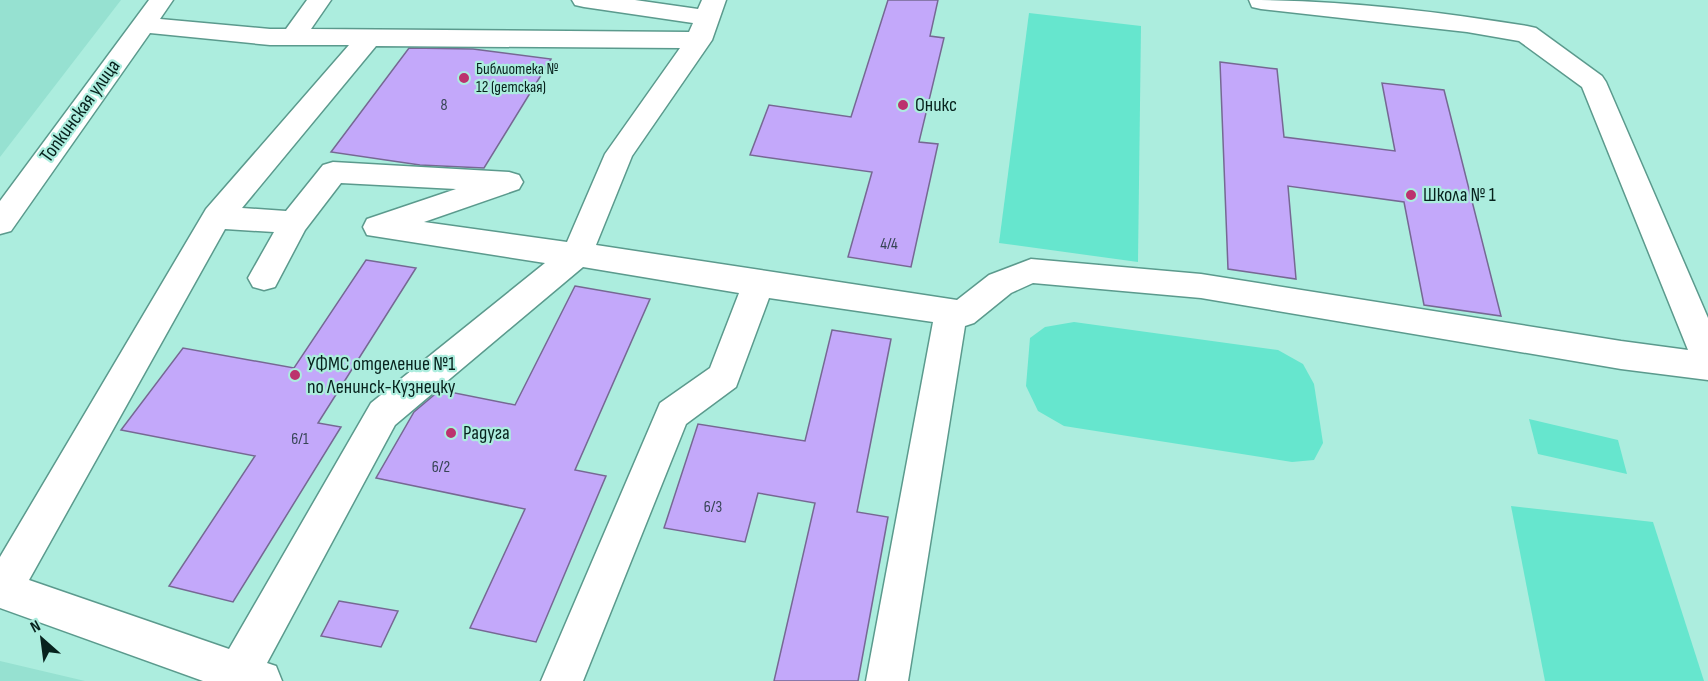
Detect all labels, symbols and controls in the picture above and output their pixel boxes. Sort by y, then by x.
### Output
street label: Топкинская улица [35,55,125,167]
place label: Библиотека № 12 (детская) [476,60,559,97]
marker: Библиотека № 12 (детская) [457,71,471,85]
place label: Оникс [915,93,957,117]
house number: 8 [440,96,448,115]
marker: Оникс [896,98,910,112]
place label: Школа № 1 [1423,183,1496,207]
marker: Школа № 1 [1404,188,1418,202]
house number: 4/4 [880,235,898,254]
place label: УФМС отделение №1 по Ленинск-Кузнецку [307,352,456,399]
marker: УФМС отделение №1 по Ленинск-Кузнецку [288,368,302,382]
place label: Радуга [463,421,510,445]
marker: Радуга [444,426,458,440]
house number: 6/1 [291,430,309,449]
house number: 6/2 [432,458,450,477]
house number: 6/3 [704,498,722,517]
north arrow [12,609,72,669]
text: N [27,617,44,637]

